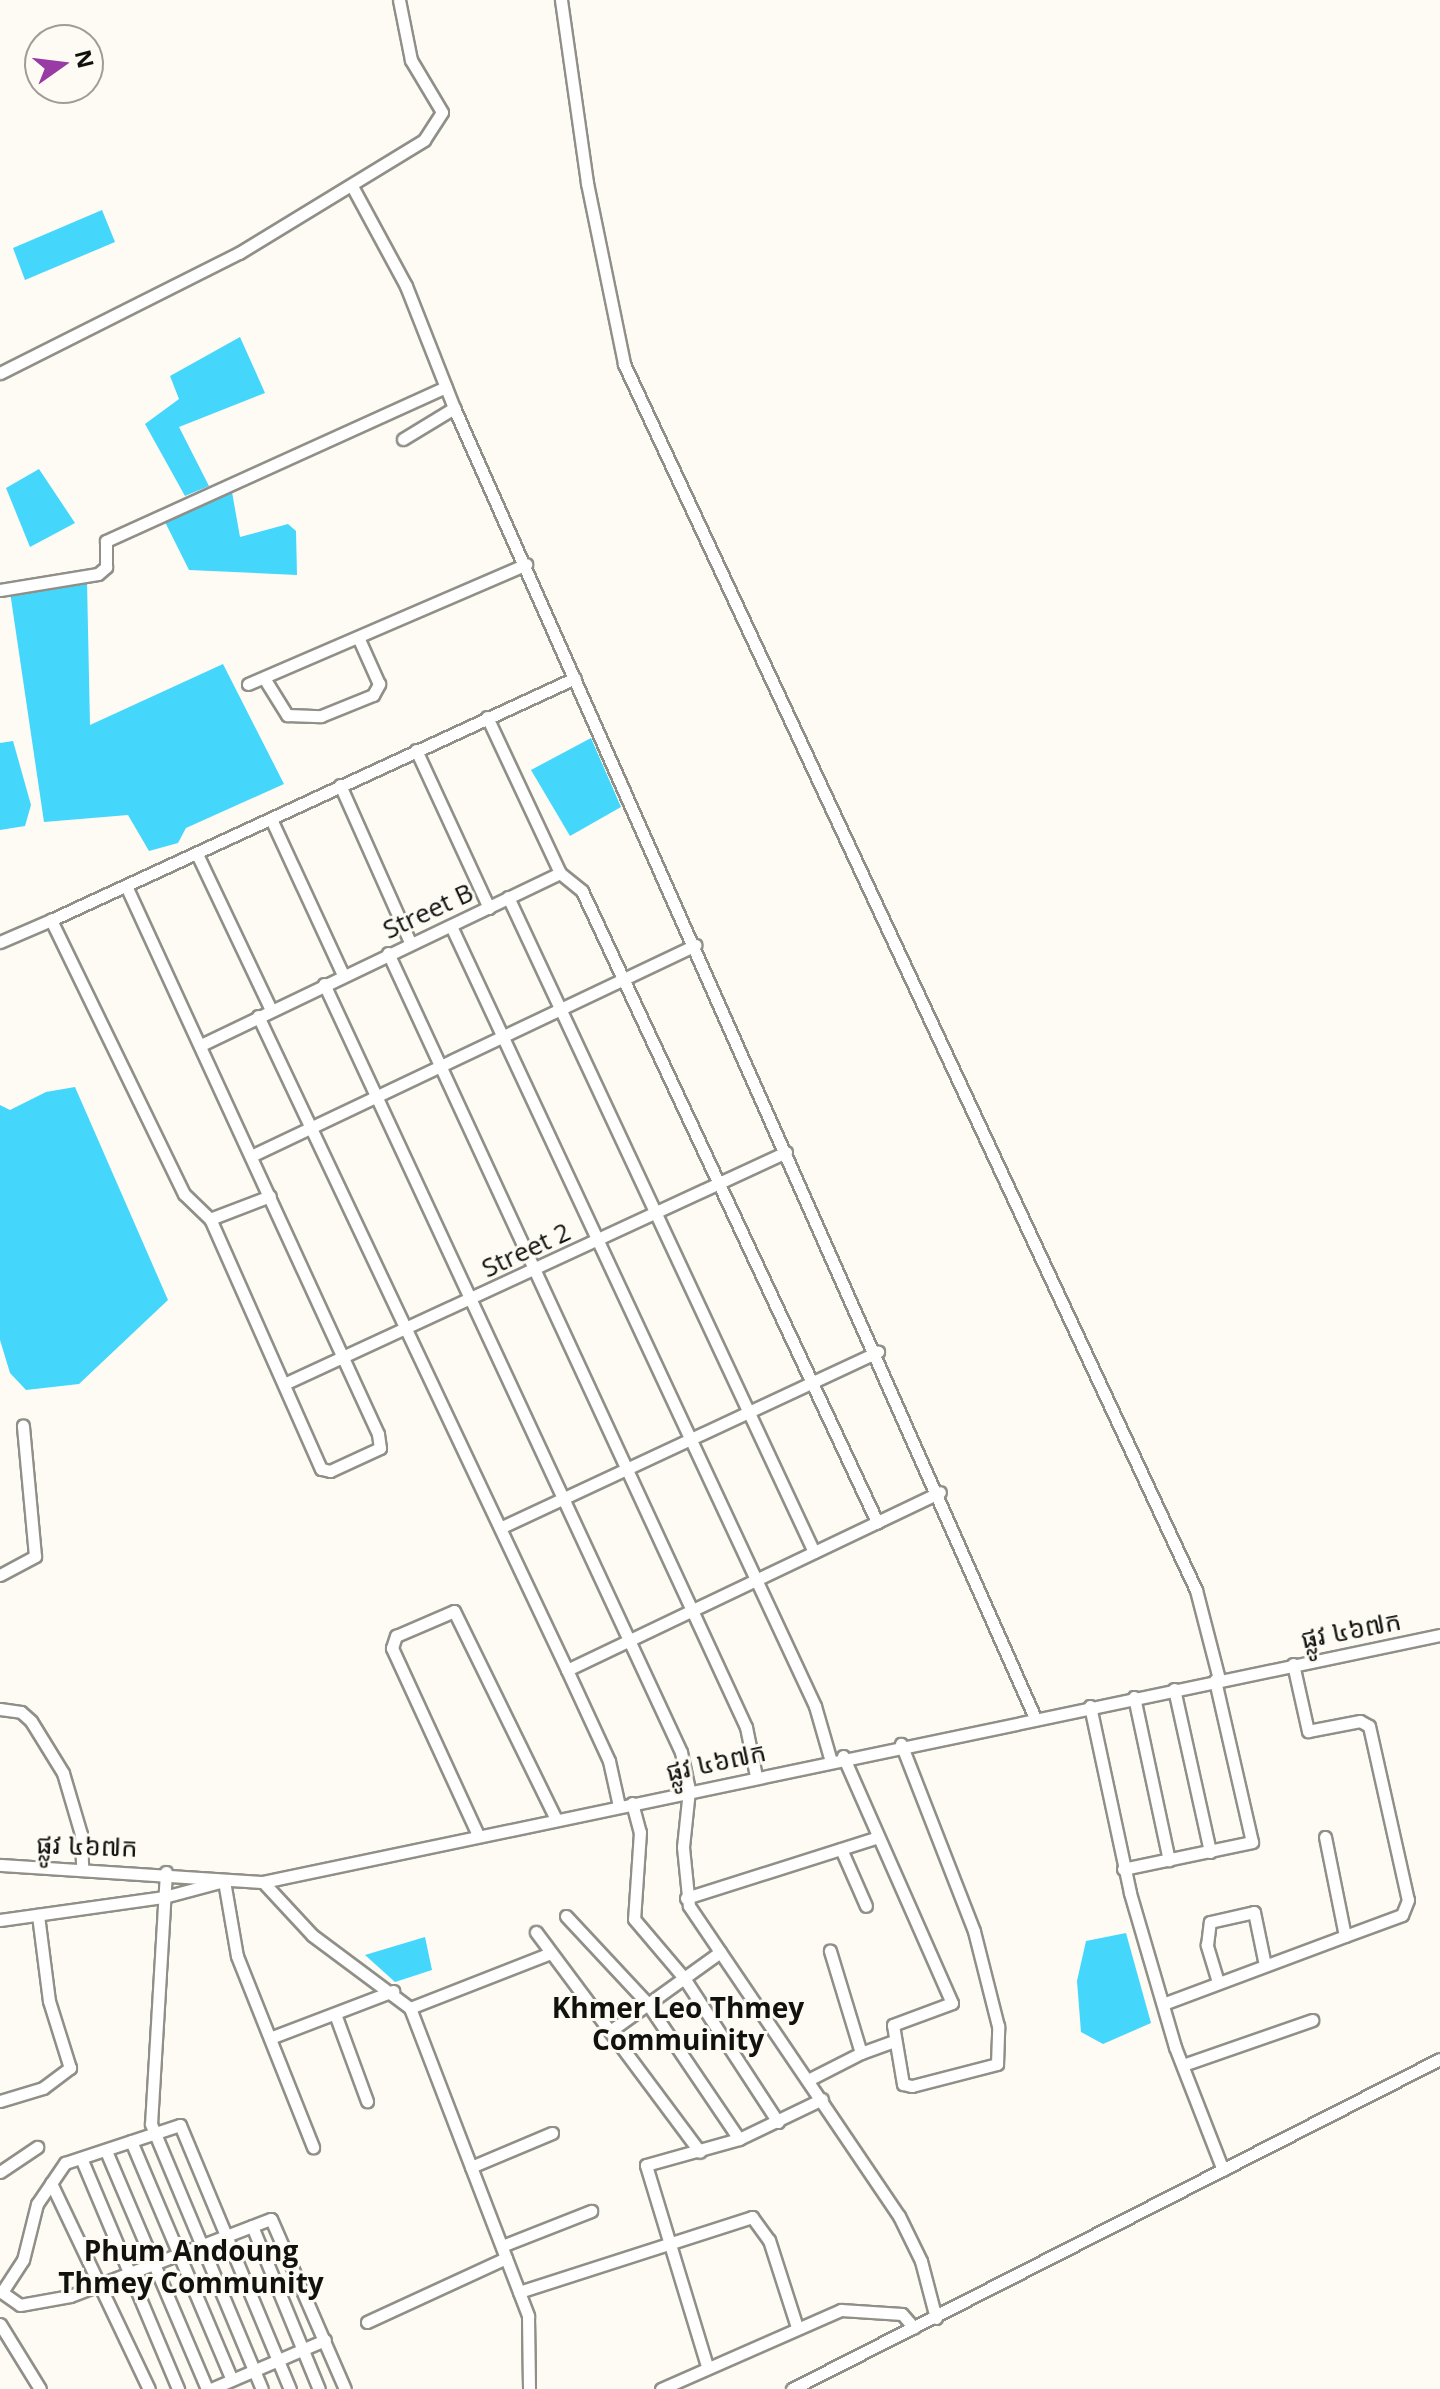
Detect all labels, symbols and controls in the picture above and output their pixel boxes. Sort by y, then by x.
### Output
north arrow [24,24,104,104]
text: N [69,46,102,71]
street label: Street B [378,877,478,945]
street label: Street 2 [477,1216,575,1284]
street label: ផ្លូវ ៤៦៧ក [1298,1605,1404,1655]
street label: ផ្លូវ ៤៦៧ក [663,1736,769,1788]
street label: ផ្លូវ ៤៦៧ក [36,1829,138,1863]
district label: Khmer Leo Thmey Commuinity [552,1990,804,2056]
district label: Phum Andoung Thmey Community [58,2233,324,2299]

